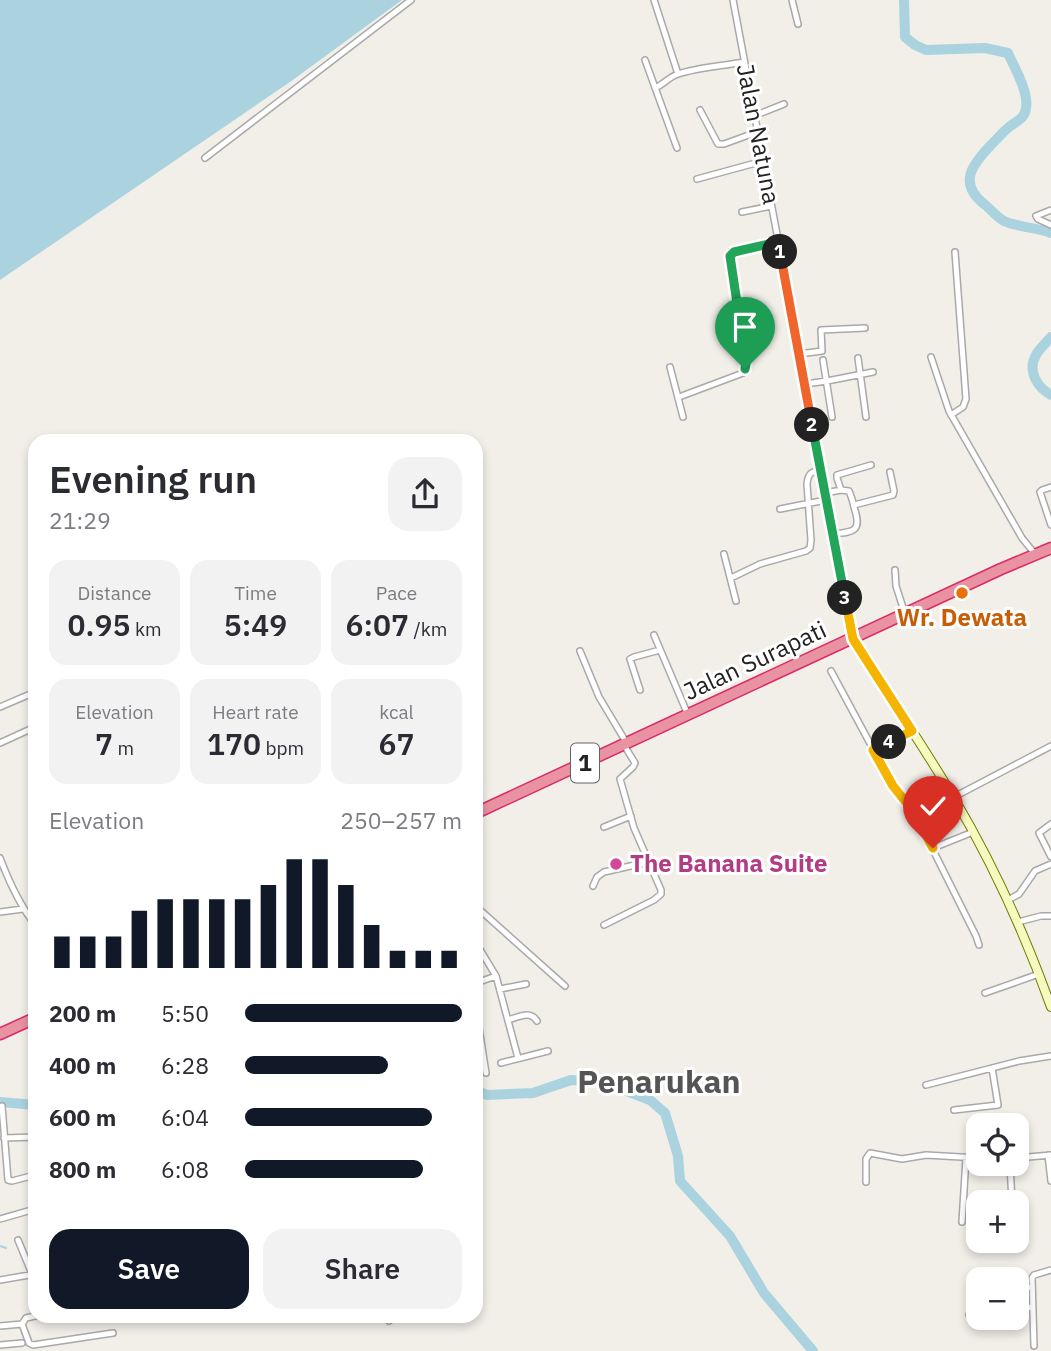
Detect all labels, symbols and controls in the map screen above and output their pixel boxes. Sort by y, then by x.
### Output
street label: Jalan Natuna [730,61,788,207]
pin: 1 [762,234,798,270]
text: 1 [774,239,785,263]
pin [715,297,775,369]
icon: arrive [726,308,764,346]
pin: 2 [794,408,830,442]
text: 2 [806,412,817,436]
text: Evening run [49,454,257,503]
button: share [388,457,462,531]
text: 21:29 [49,505,111,535]
pin: 3 [828,580,862,616]
text: Distance [77,581,152,605]
text: Time [234,581,277,605]
text: Pace [376,581,417,605]
text: 3 [839,585,850,609]
marker: Wr. Dewata [954,585,970,601]
place label: Wr. Dewata [897,601,1027,633]
text: 0.95 [67,605,130,644]
text: 5:49 [224,605,287,644]
text: 6:07 [346,605,409,644]
street label: Jalan Surapati [678,613,831,707]
text: km [130,617,162,641]
text: /km [409,617,447,641]
text: Elevation [75,700,154,724]
text: Heart rate [212,700,299,724]
text: kcal [379,700,414,724]
text: 7 [95,724,113,763]
text: 170 [207,724,261,763]
text: 67 [379,724,415,763]
pin: 4 [872,724,906,760]
text: 4 [883,729,894,753]
text: m [113,736,134,760]
text: bpm [261,736,304,760]
road number: 1 [571,744,599,782]
pin [903,776,963,848]
icon: check [914,787,952,825]
text: Elevation [49,805,144,835]
text: 250–257 m [340,805,462,835]
place label: The Banana Suite [630,847,827,879]
marker: The Banana Suite [608,856,624,872]
text: 200 m [49,998,116,1028]
text: 5:50 [161,998,209,1028]
text: 400 m [49,1050,116,1080]
text: 6:28 [161,1050,209,1080]
district label: Penarukan [577,1060,741,1102]
text: 600 m [49,1102,116,1132]
text: 6:04 [161,1102,209,1132]
map controls [966,1113,1029,1330]
button: locate [966,1113,1029,1176]
text: 800 m [49,1154,116,1184]
text: 6:08 [161,1154,209,1184]
button: + [966,1190,1029,1253]
button: Save [49,1229,249,1309]
button: Share [263,1229,462,1309]
button: − [966,1267,1029,1330]

